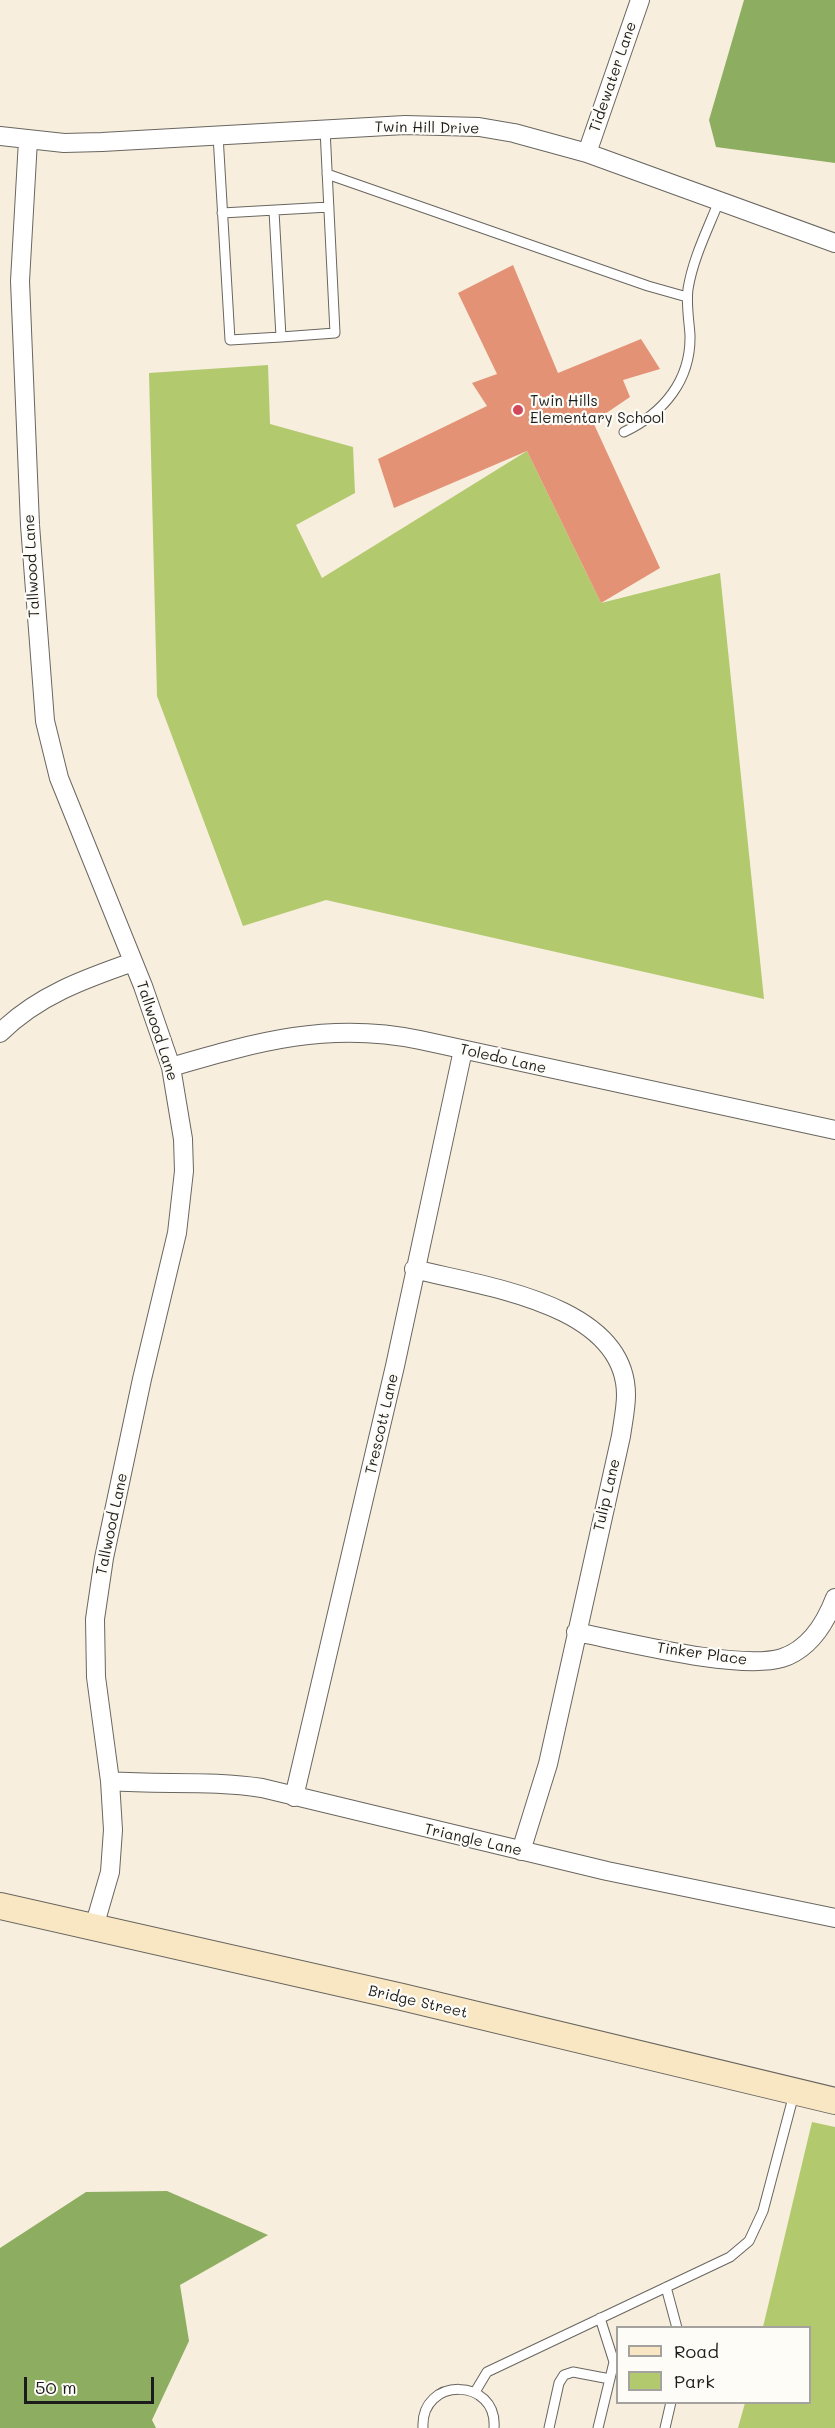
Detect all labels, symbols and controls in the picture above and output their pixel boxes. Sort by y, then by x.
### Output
street label: Tidewater Lane [586,19,640,135]
street label: Twin Hill Drive [374,118,480,138]
place label: Twin Hills Elementary School [530,392,665,427]
marker: Twin Hills Elementary School [511,403,525,417]
street label: Tallwood Lane [20,514,44,618]
street label: Tallwood Lane [132,979,182,1083]
street label: Toledo Lane [458,1040,548,1078]
street label: Trescott Lane [362,1372,402,1476]
street label: Tulip Lane [590,1457,624,1533]
street label: Tallwood Lane [92,1471,132,1577]
street label: Tinker Place [656,1639,748,1669]
street label: Triangle Lane [422,1820,524,1860]
street label: Bridge Street [367,1982,469,2022]
legend [616,2326,811,2404]
text: Road [674,2339,719,2363]
scale bar [27,2365,158,2403]
text: Park [674,2369,715,2393]
text: 50 m [35,2375,77,2399]

